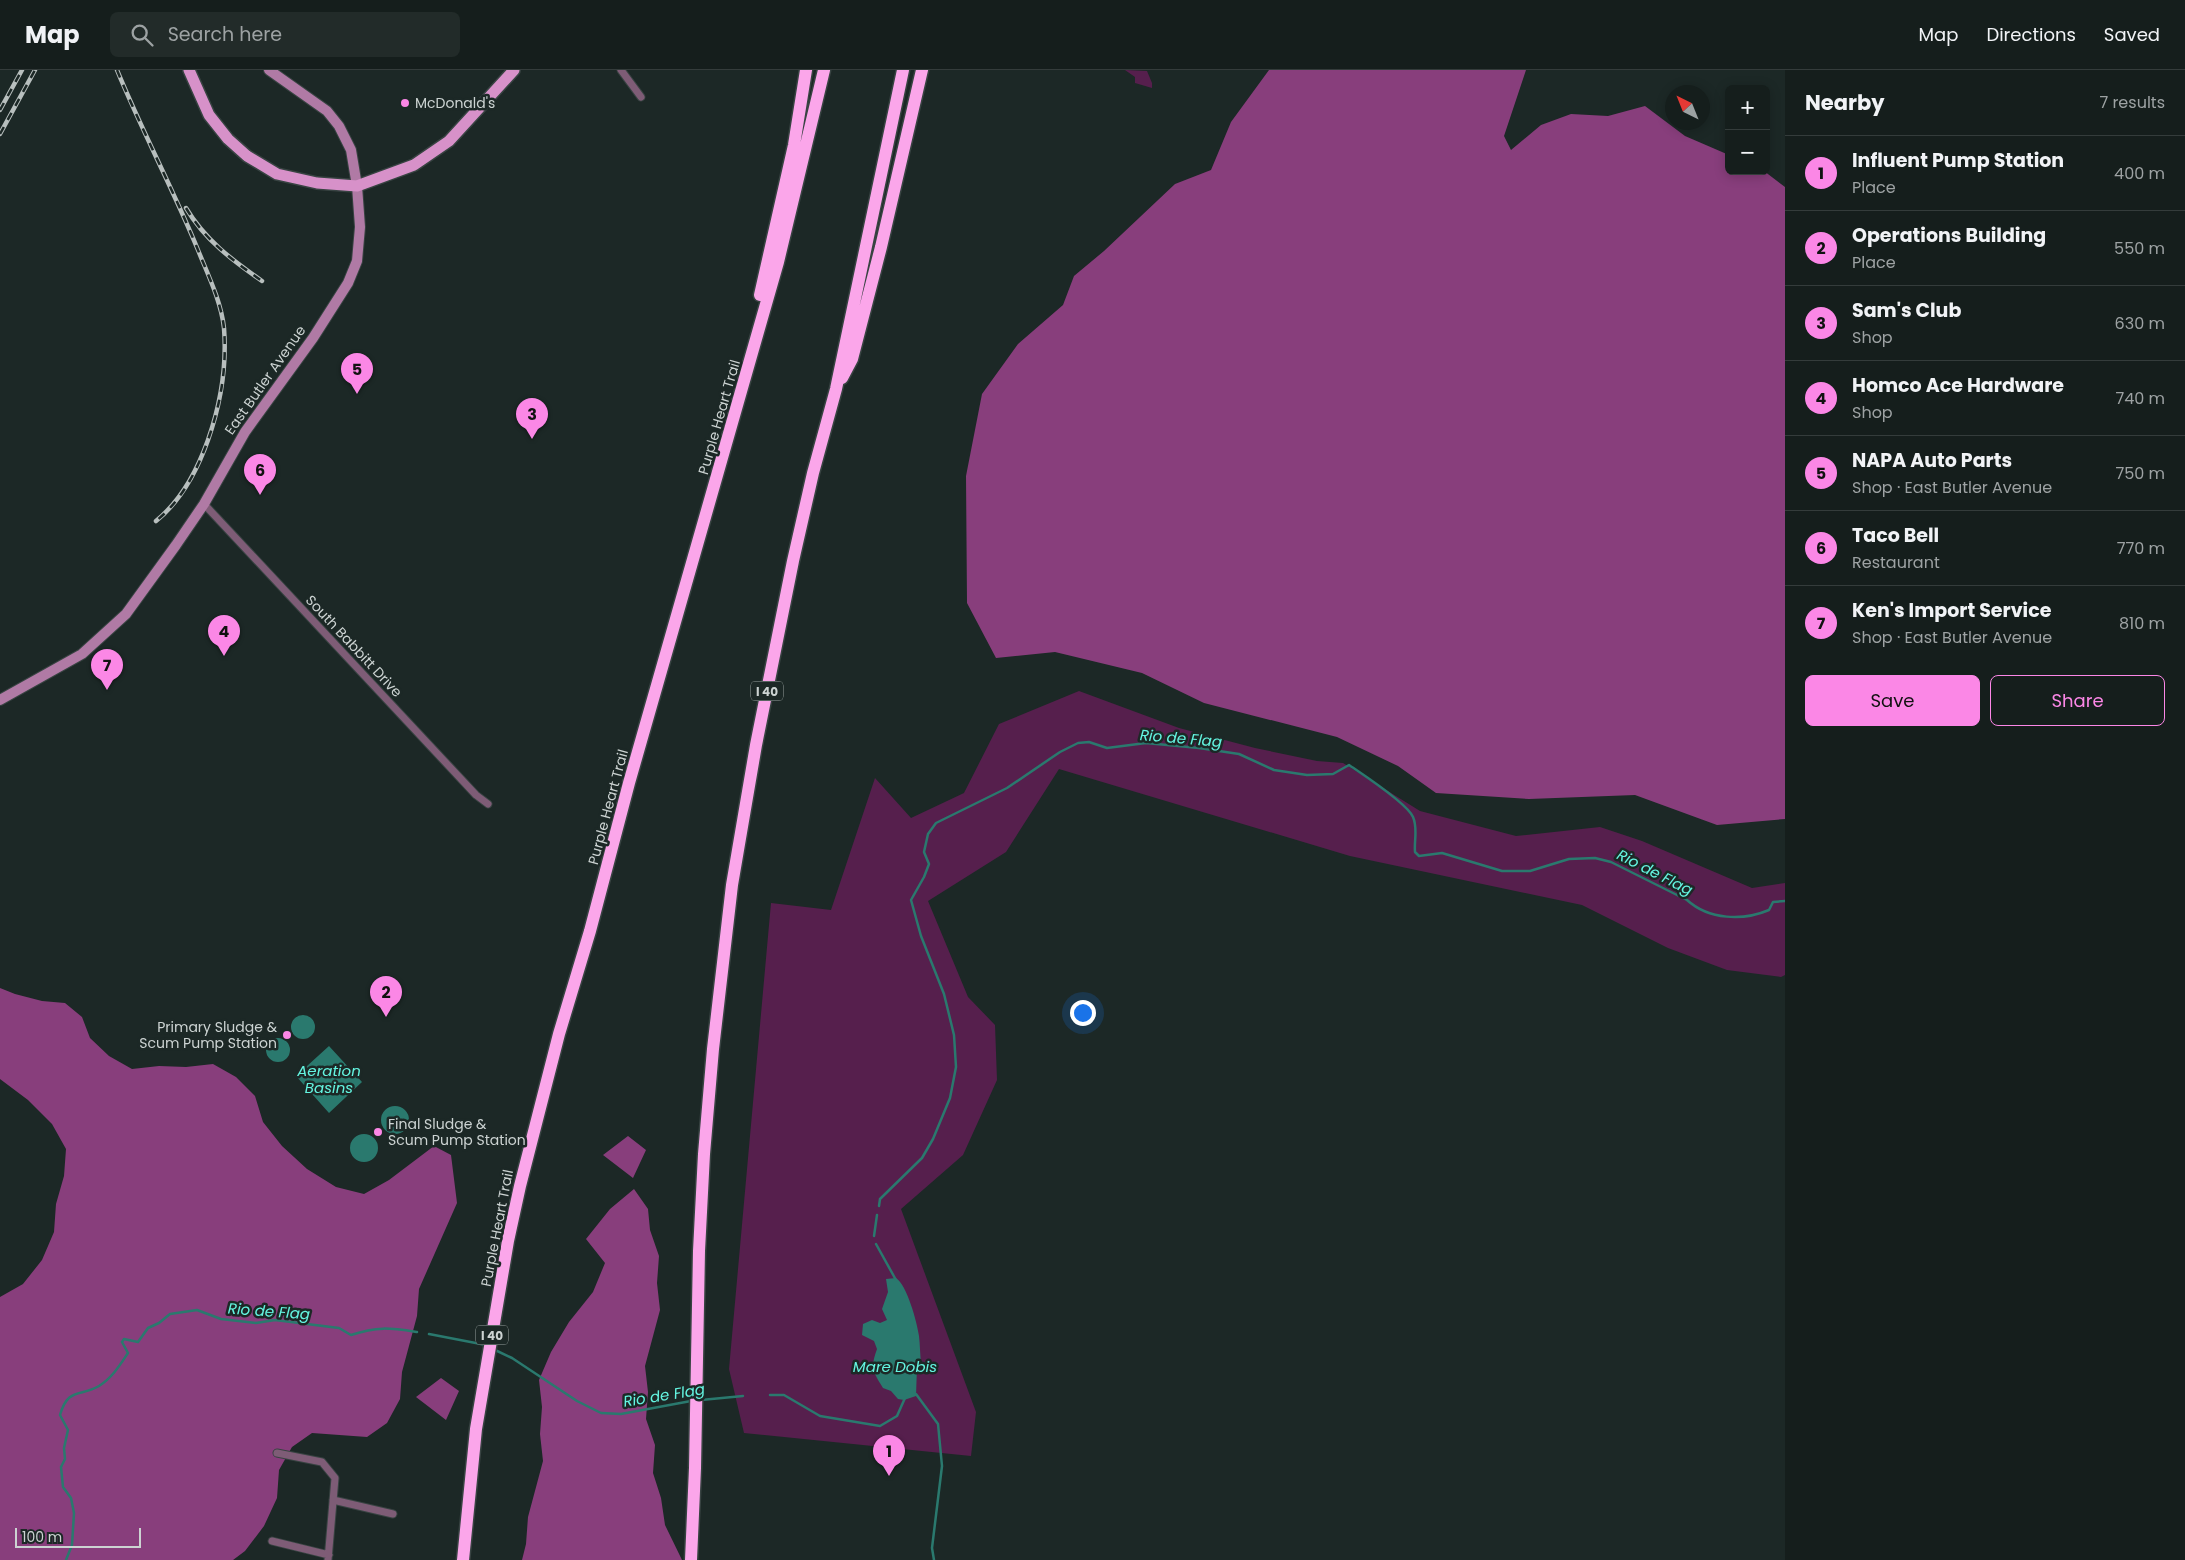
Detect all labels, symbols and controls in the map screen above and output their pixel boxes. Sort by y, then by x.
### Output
search box [110,12,460,57]
text: Map [25,18,80,51]
icon: search [128,21,156,49]
text: Search here [168,21,282,48]
text: Map [1919,22,1958,47]
text: Directions [1986,22,2076,47]
text: Saved [2104,22,2160,47]
north arrow [1665,85,1710,130]
map controls [1725,85,1770,175]
button: + [1725,85,1770,130]
text: Nearby [1805,88,1885,117]
text: 7 results [2099,91,2165,114]
place label: McDonald's [415,93,495,113]
marker: McDonald's [399,97,411,109]
button: − [1725,130,1770,175]
text: Influent Pump Station [1852,147,2064,174]
text: 1 [1818,162,1824,185]
text: 400 m [2114,162,2165,185]
text: Place [1852,176,1896,199]
text: Operations Building [1852,222,2046,249]
text: 2 [1816,237,1826,260]
text: 550 m [2114,237,2165,260]
text: Place [1852,251,1896,274]
text: Sam's Club [1852,297,1961,324]
text: 3 [1816,312,1826,335]
text: 630 m [2115,312,2165,335]
street label: East Butler Avenue [220,321,310,439]
text: Shop [1852,326,1893,349]
pin: 5 [341,353,373,394]
street label: Purple Heart Trail [693,357,745,477]
text: Homco Ace Hardware [1852,372,2064,399]
text: 4 [1816,387,1826,410]
text: 740 m [2115,387,2165,410]
pin: 3 [516,398,548,439]
text: Shop [1852,401,1893,424]
text: NAPA Auto Parts [1852,447,2012,474]
pin: 6 [244,454,276,495]
text: 5 [1816,462,1826,485]
text: 750 m [2115,462,2165,485]
text: Shop · East Butler Avenue [1852,476,2052,499]
text: Taco Bell [1852,522,1939,549]
text: 6 [1816,537,1826,560]
text: 770 m [2117,537,2165,560]
text: Restaurant [1852,551,1940,574]
street label: South Babbitt Drive [301,590,407,702]
text: Ken's Import Service [1852,597,2051,624]
text: 7 [1817,612,1825,635]
text: 810 m [2119,612,2165,635]
pin: 4 [208,615,240,656]
text: Shop · East Butler Avenue [1852,626,2052,649]
pin: 7 [91,649,123,690]
button: Save [1805,675,1980,726]
button: Share [1990,675,2165,726]
road number: I 40 [751,682,783,700]
water label: Rio de Flag [1139,724,1223,752]
street label: Purple Heart Trail [583,747,633,867]
water label: Rio de Flag [1614,844,1696,900]
pin: 2 [370,976,402,1017]
your location [1070,1000,1096,1026]
place label: Primary Sludge & Scum Pump Station [139,1017,278,1053]
marker: Primary Sludge & Scum Pump Station [281,1029,293,1041]
water label: Aeration Basins [296,1060,361,1098]
place label: Final Sludge & Scum Pump Station [388,1114,526,1150]
marker: Final Sludge & Scum Pump Station [372,1126,384,1138]
street label: Purple Heart Trail [476,1168,518,1288]
water label: Rio de Flag [227,1298,311,1324]
road number: I 40 [476,1326,508,1344]
water label: Mare Dobis [853,1356,937,1377]
water label: Rio de Flag [622,1378,706,1412]
pin: 1 [873,1435,905,1476]
scale bar [15,1525,141,1548]
text: 100 m [22,1527,62,1547]

